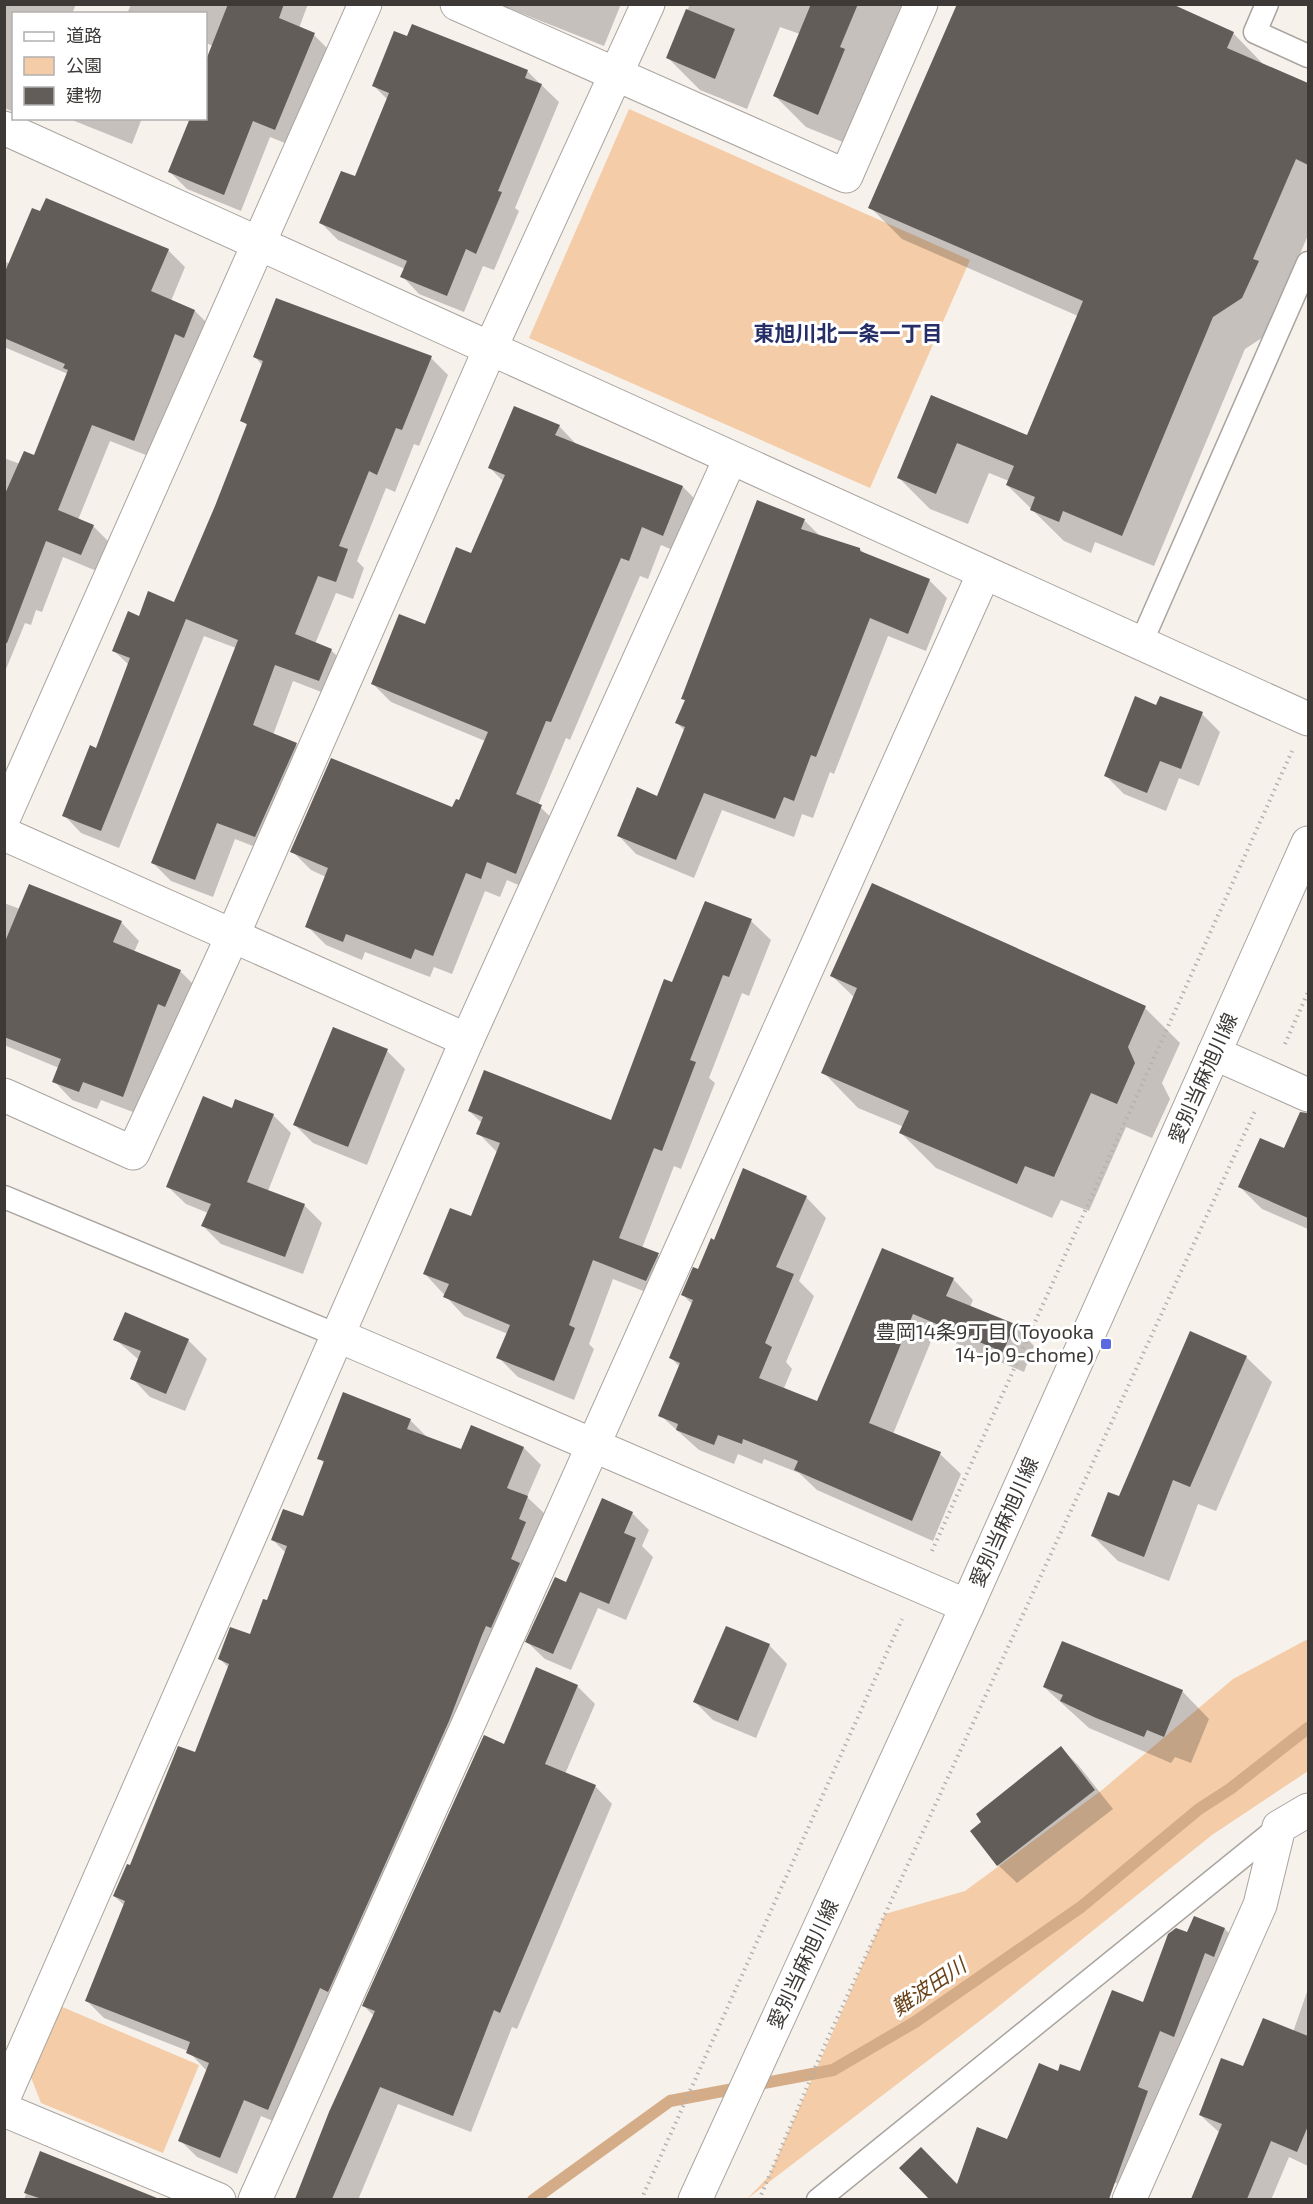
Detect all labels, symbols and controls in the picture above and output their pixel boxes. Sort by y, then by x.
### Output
legend [12,12,207,120]
text: 道路 [66,24,102,46]
text: 公園 [66,54,102,76]
text: 建物 [66,84,102,106]
district label: 東旭川北一条一丁目 [754,320,943,345]
street label: 愛別当麻旭川線 [1163,1009,1242,1146]
place label: 豊岡14条9丁目 (Toyooka 14-jo 9-chome) [876,1319,1094,1366]
marker: 豊岡14条9丁目 (Toyooka 14-jo 9-chome) [1099,1337,1113,1351]
street label: 愛別当麻旭川線 [964,1453,1043,1590]
street label: 愛別当麻旭川線 [762,1895,843,2032]
water label: 難波田川 [886,1951,972,2020]

